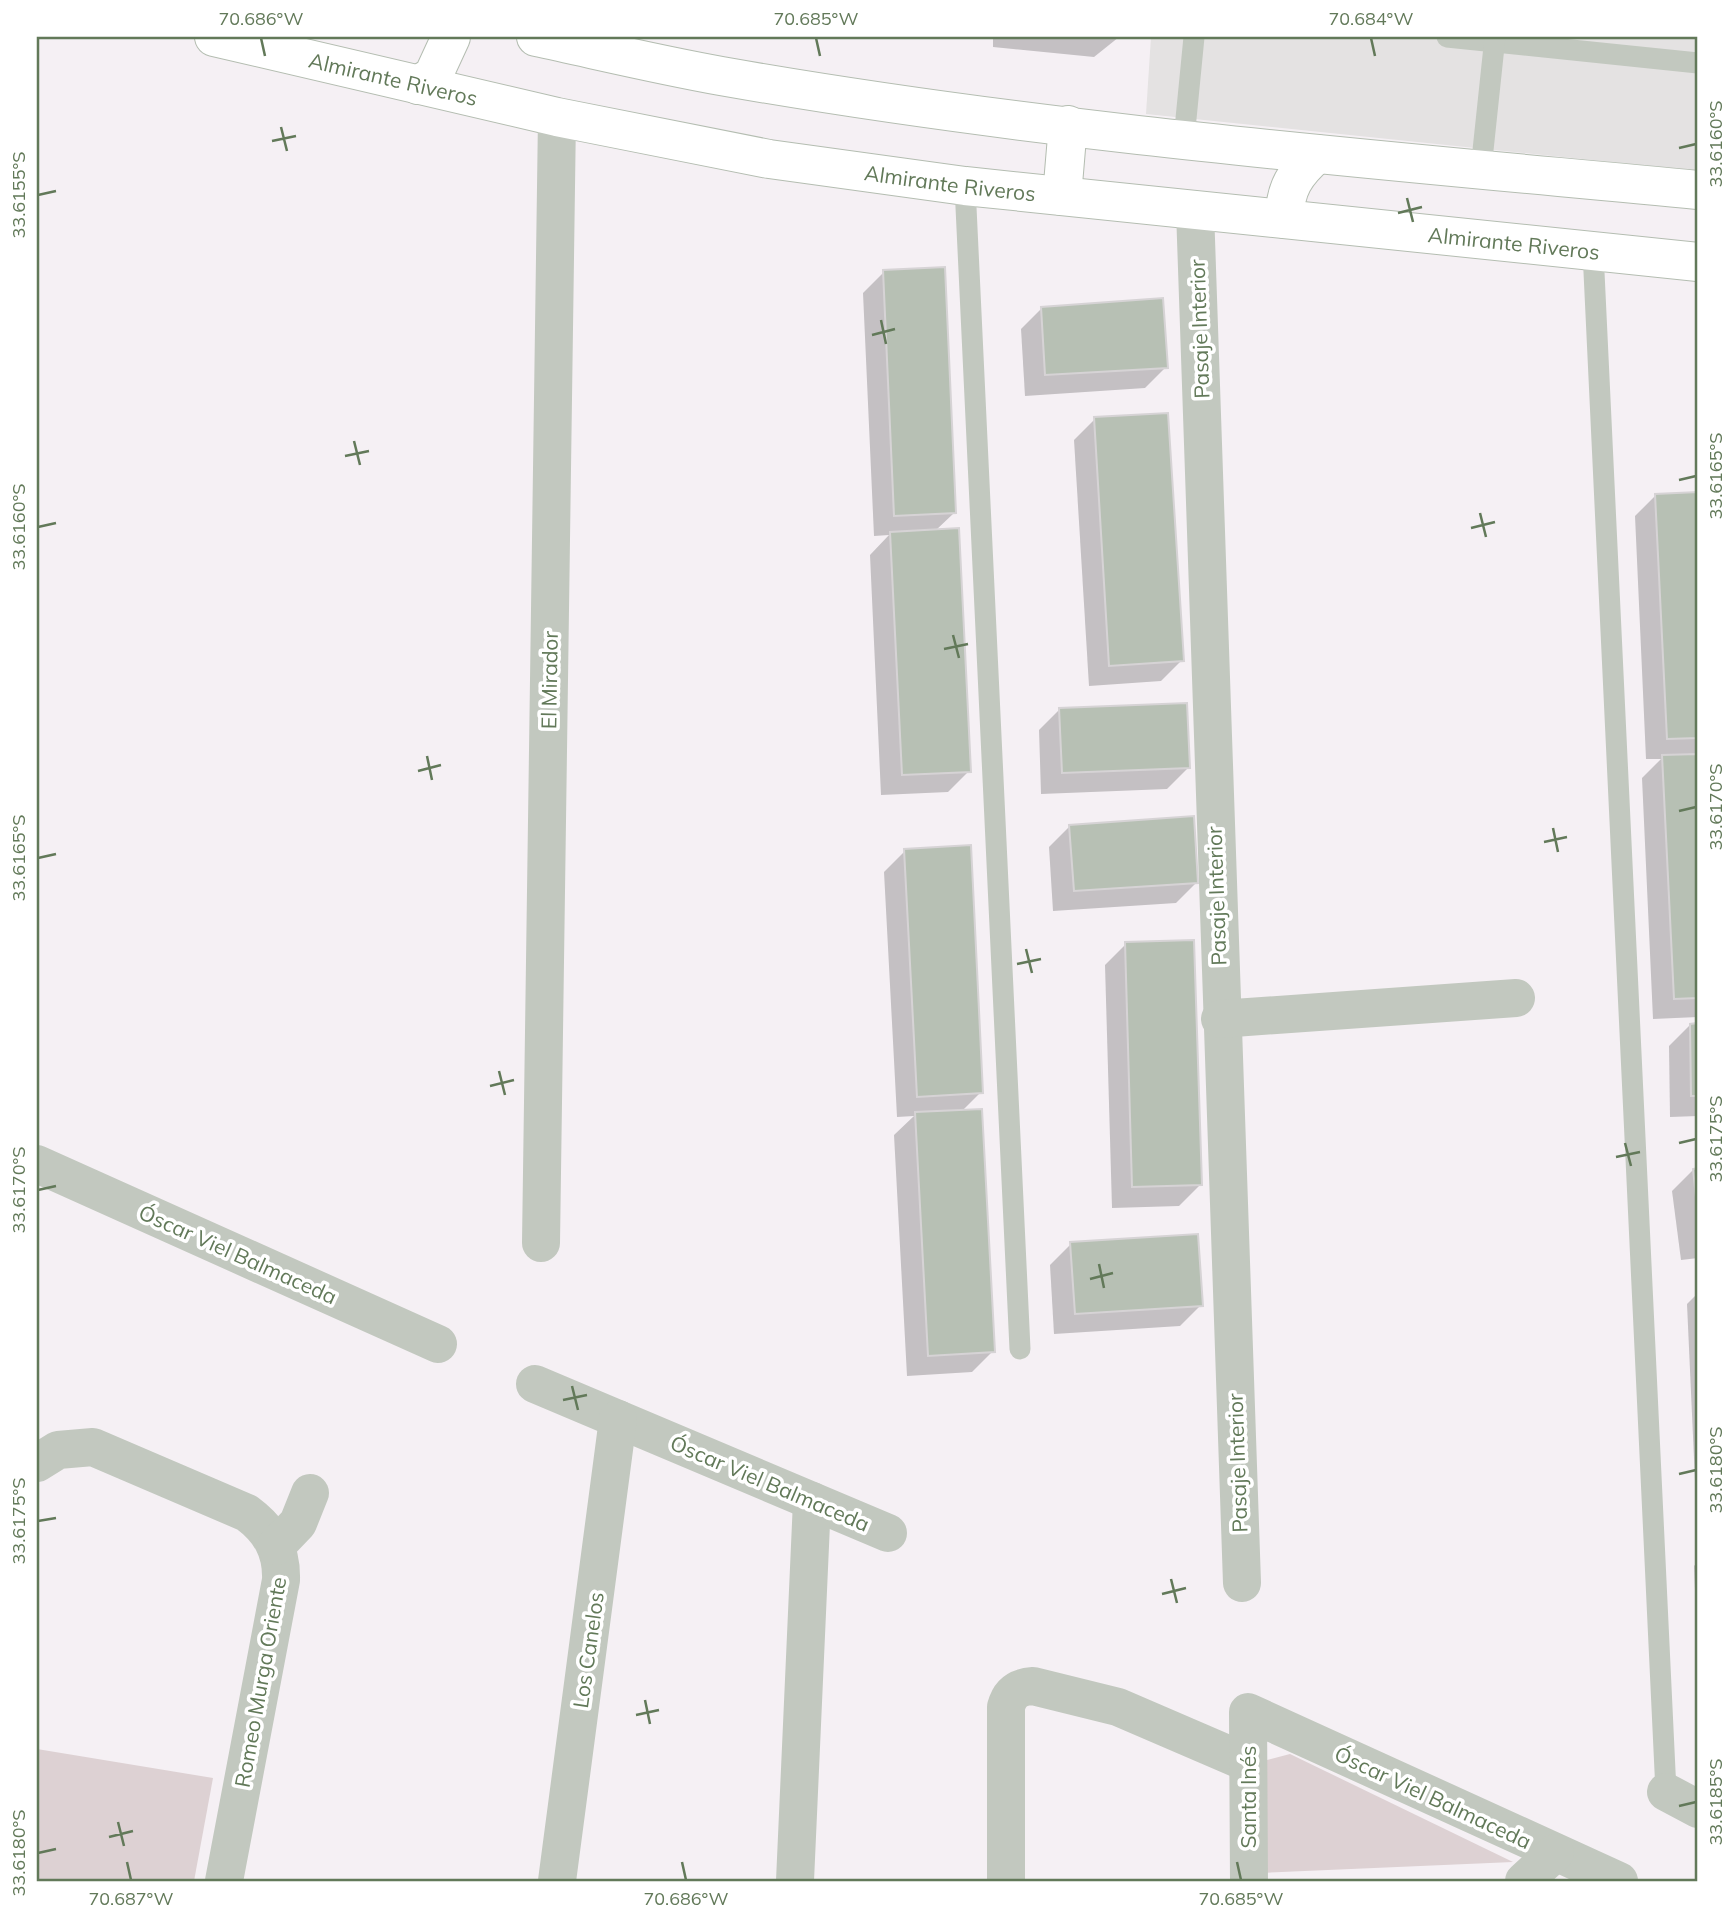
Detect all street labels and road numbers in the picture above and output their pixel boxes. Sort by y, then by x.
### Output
street label: Almirante Riveros [306,47,480,111]
street label: Almirante Riveros [863,159,1037,206]
street label: Almirante Riveros [1427,221,1601,265]
street label: Pasaje Interior [1184,259,1214,399]
street label: El Mirador [535,630,563,729]
street label: Pasaje Interior [1201,826,1231,966]
street label: Óscar Viel Balmaceda [135,1199,341,1309]
street label: Pasaje Interior [1222,1393,1252,1533]
street label: Óscar Viel Balmaceda [666,1429,874,1537]
street label: Romeo Murga Oriente [229,1575,291,1789]
street label: Los Canelos [567,1590,609,1710]
street label: Óscar Viel Balmaceda [1331,1740,1535,1854]
street label: Santa Inés [1235,1745,1261,1849]

